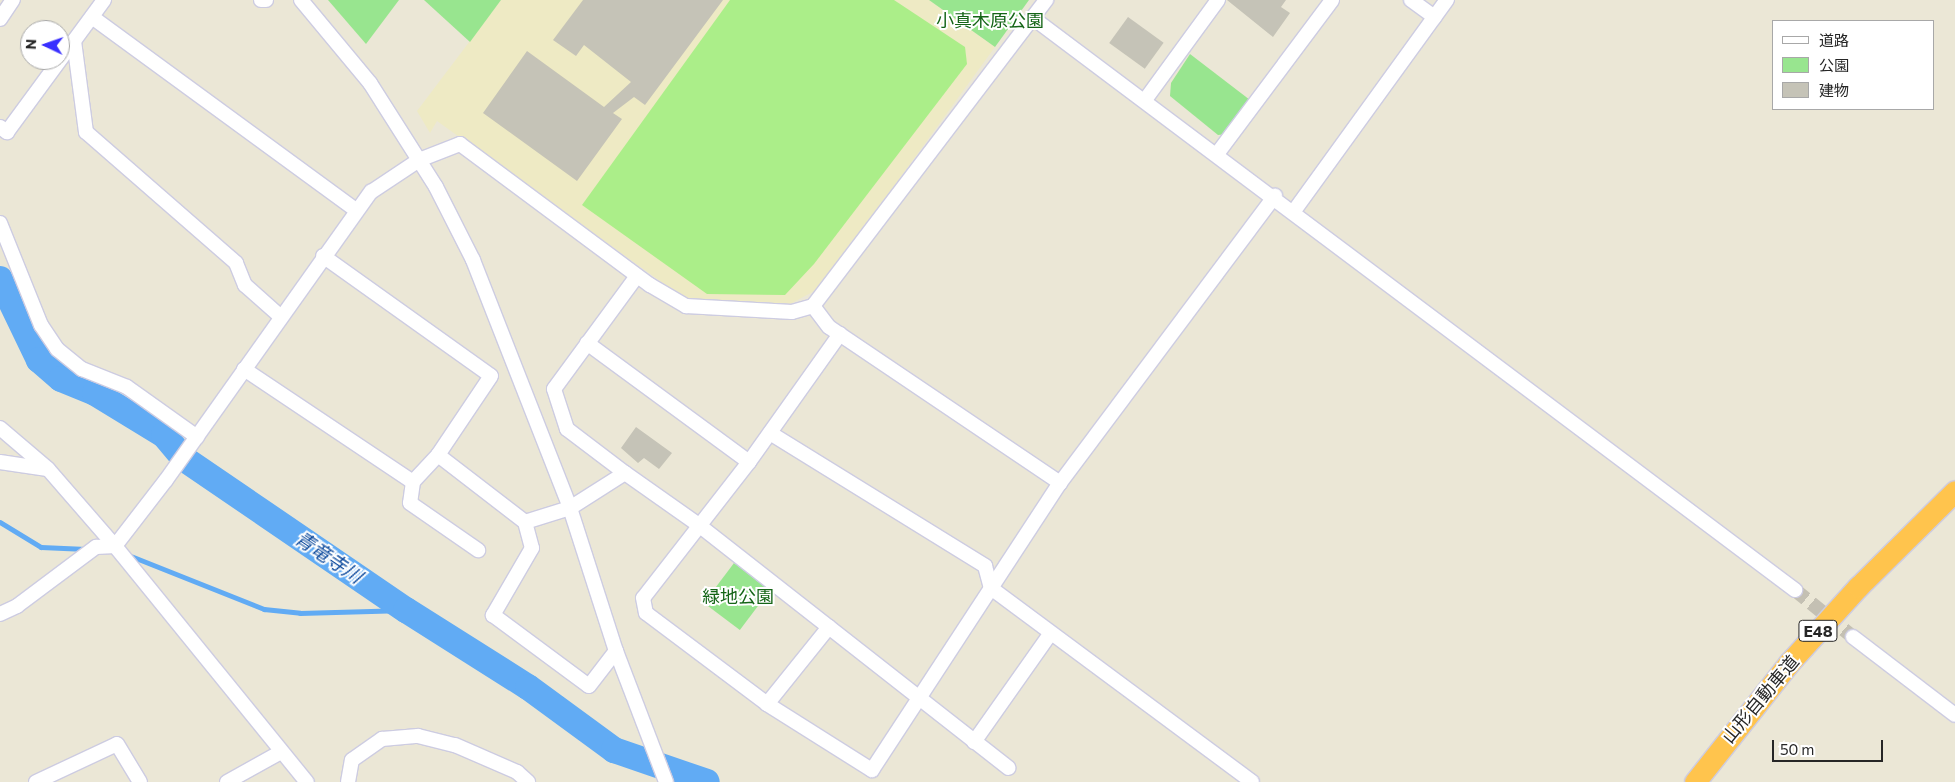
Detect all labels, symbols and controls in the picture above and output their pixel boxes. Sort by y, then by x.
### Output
park label: 小真木原公園 [936,9,1044,31]
north arrow [20,20,70,70]
legend [1772,20,1935,110]
text: 道路 [1819,31,1849,49]
text: N [22,39,39,50]
text: 公園 [1819,56,1849,74]
text: 建物 [1819,81,1849,99]
water label: 青竜寺川 [291,526,367,588]
park label: 緑地公園 [702,585,774,607]
road number: E48 [1798,618,1838,644]
street label: 山形自動車道 [1717,651,1803,747]
scale bar [1775,730,1886,762]
text: 50 m [1780,740,1814,758]

